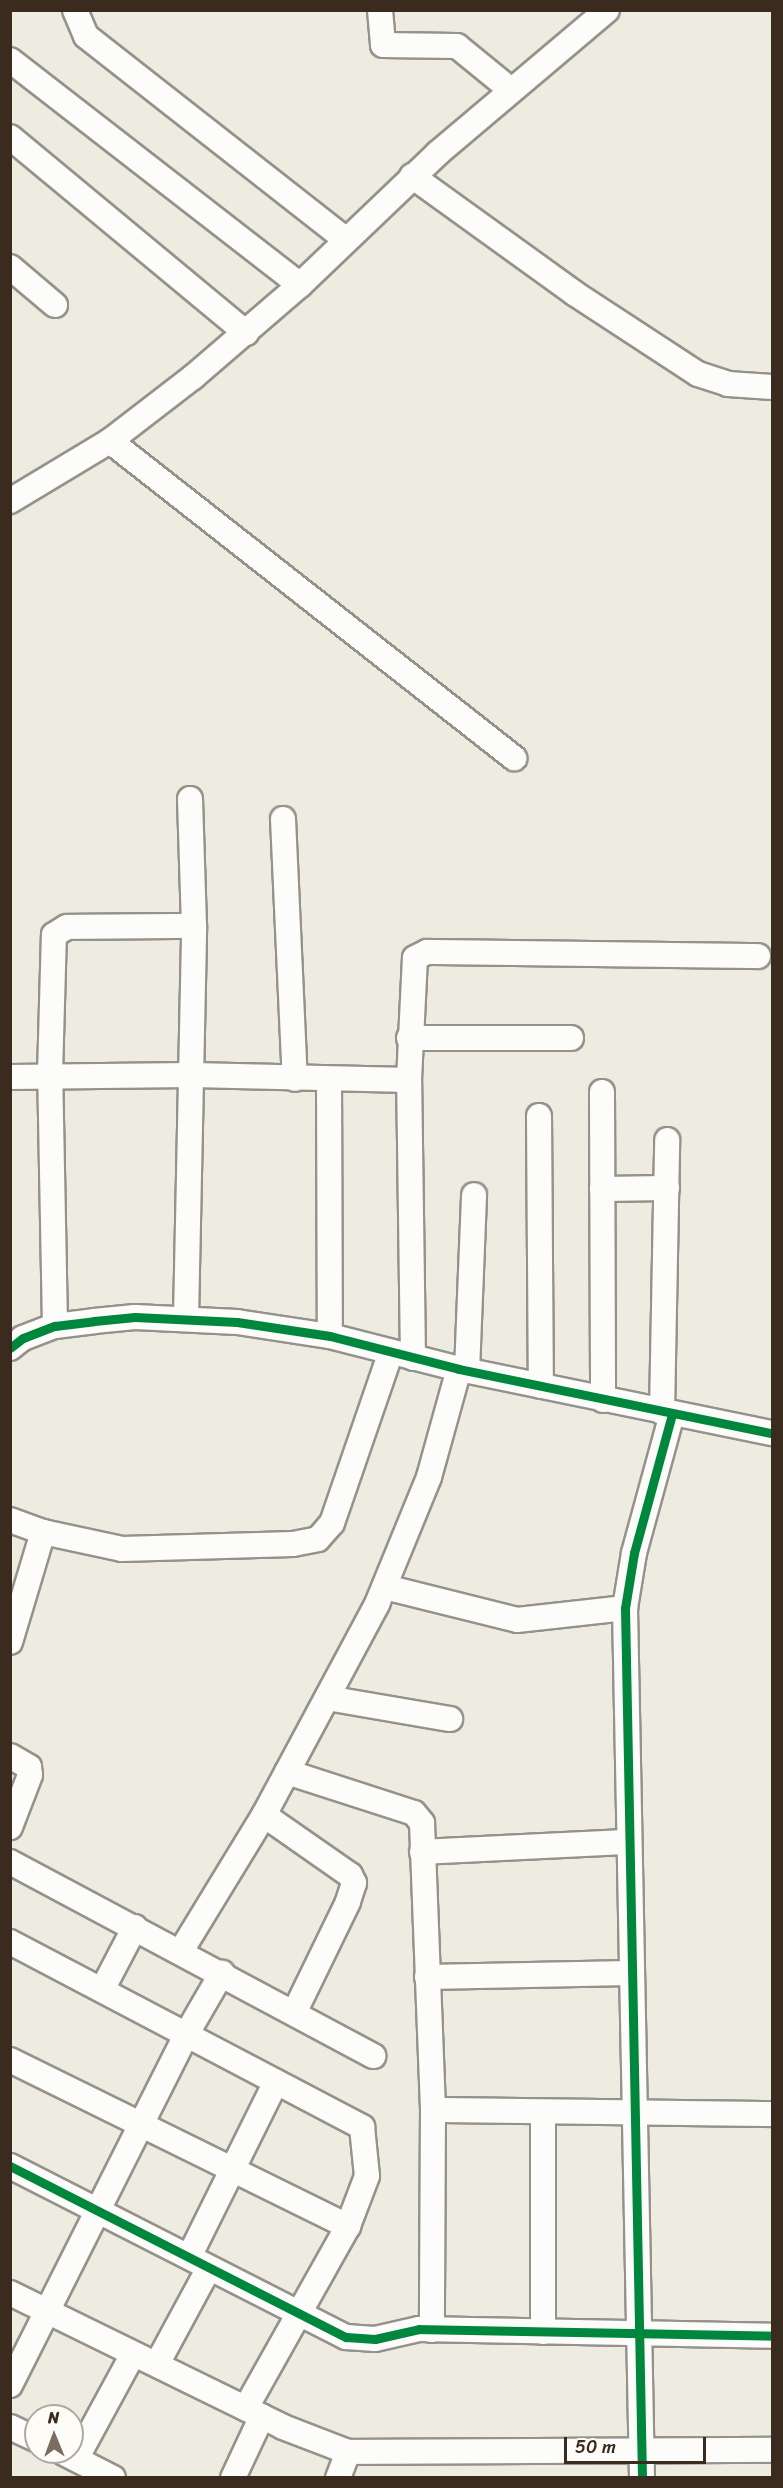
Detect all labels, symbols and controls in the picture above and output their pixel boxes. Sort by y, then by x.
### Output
text: N [48,2403,60,2432]
north arrow [24,2404,84,2464]
scale bar [567,2425,710,2463]
text: 50 m [575,2431,616,2463]

